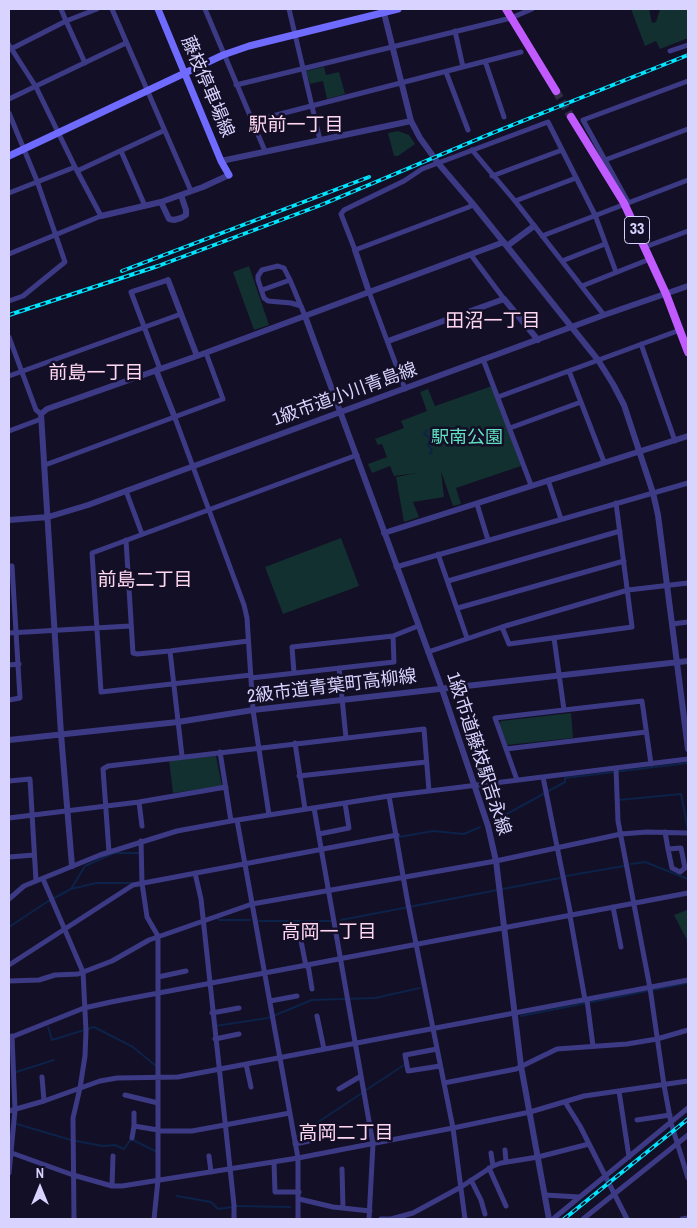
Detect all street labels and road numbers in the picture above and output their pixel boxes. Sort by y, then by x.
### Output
street label: 藤枝停車場線 [176,33,238,141]
road number: 33 [624,216,650,244]
street label: 1級市道小川青島線 [270,359,420,431]
street label: 2級市道青葉町高柳線 [246,666,418,708]
street label: 1級市道藤枝駅吉永線 [441,670,515,838]

